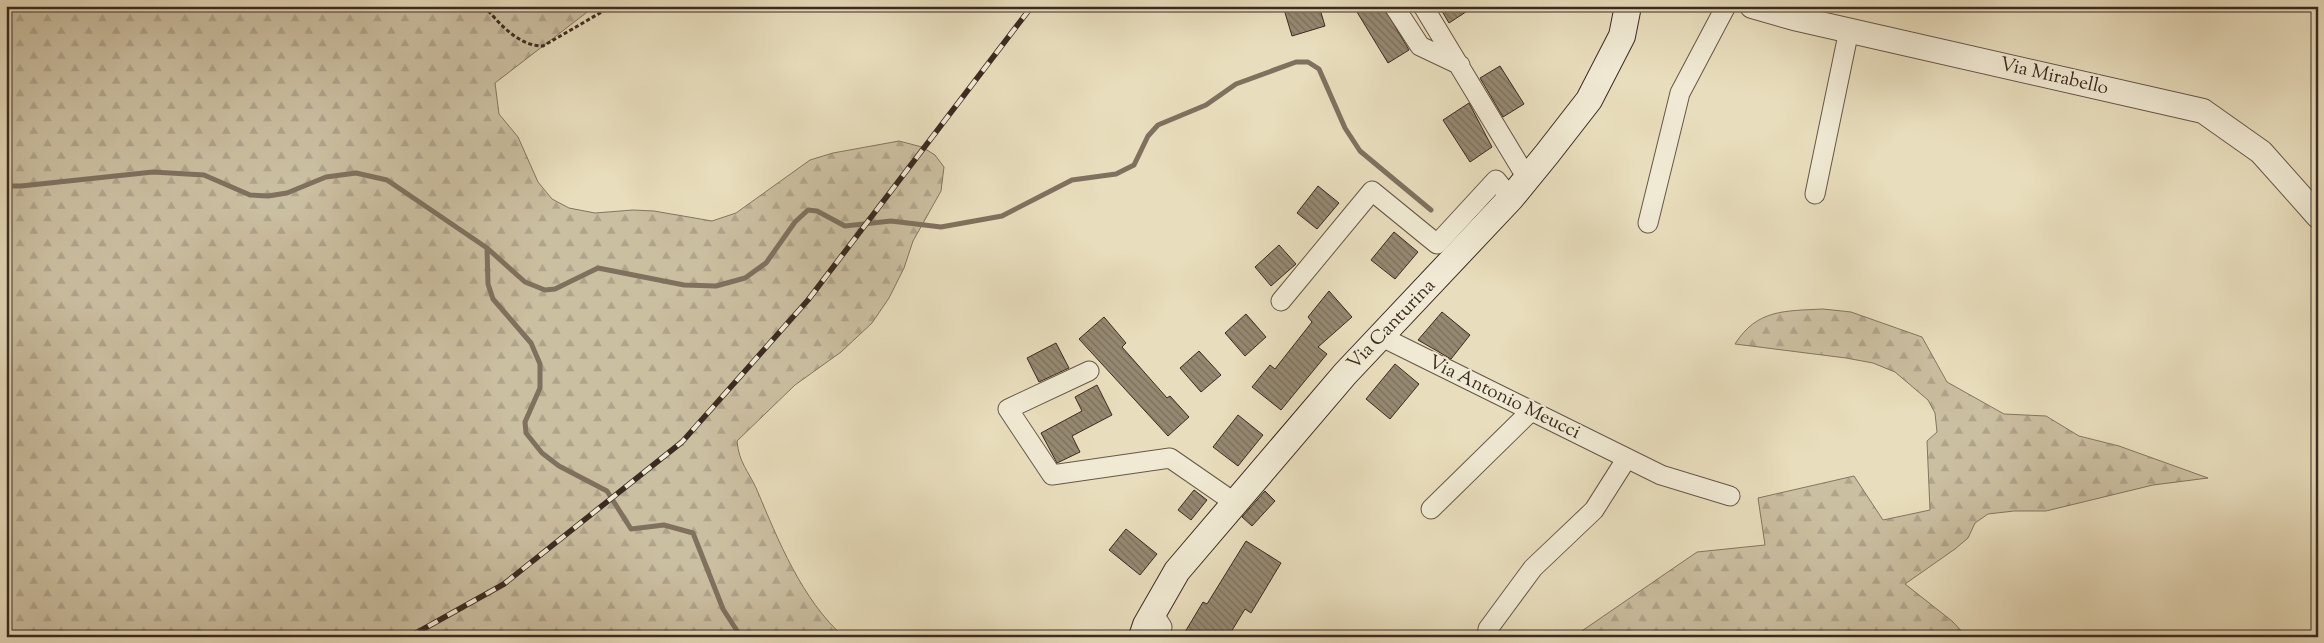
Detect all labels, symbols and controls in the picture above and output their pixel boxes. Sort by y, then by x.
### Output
street label: Via Mirabello [1997,51,2111,103]
street label: Via Canturina [1342,273,1443,377]
street label: Via Antonio Meucci [1423,349,1585,447]

